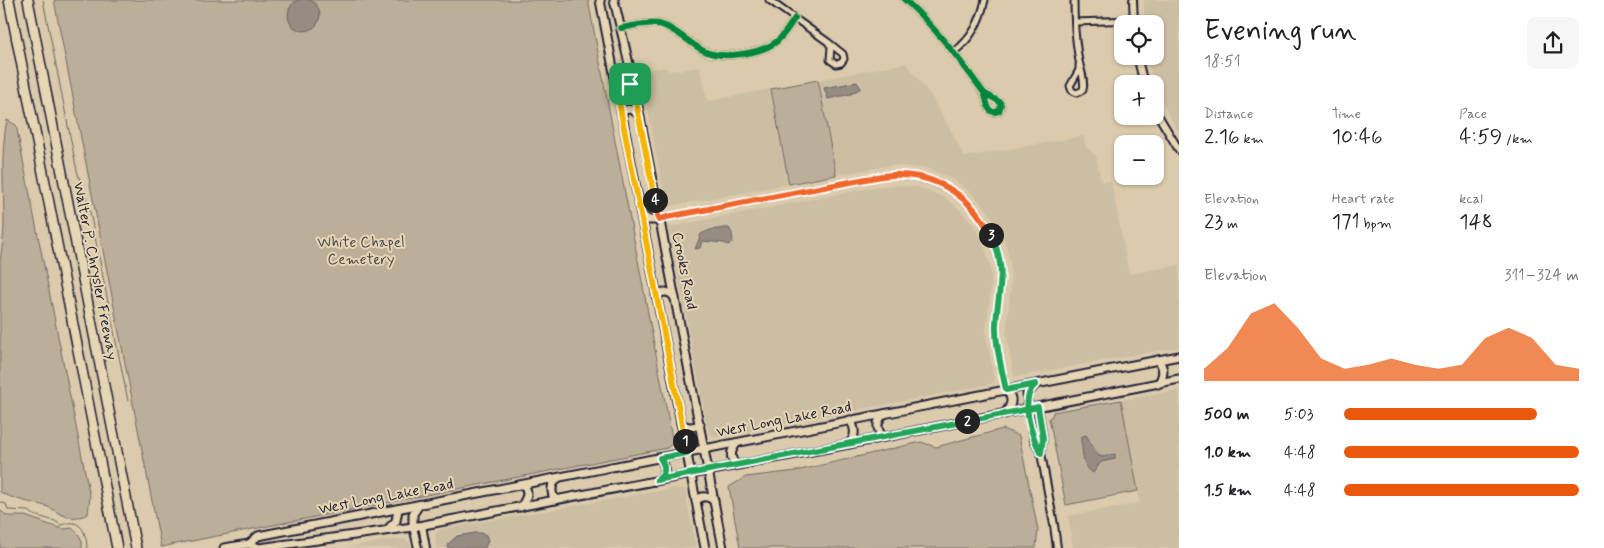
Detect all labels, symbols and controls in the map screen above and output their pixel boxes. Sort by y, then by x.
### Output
text: Evening run [1204,13,1357,50]
map controls [1114,15,1164,185]
button: locate [1114,15,1164,65]
button: share [1527,17,1579,69]
text: 18:51 [1204,51,1241,72]
pin [609,63,651,105]
icon: arrive [616,70,644,98]
button: + [1114,75,1164,125]
text: Distance [1204,105,1253,123]
text: Time [1332,105,1361,123]
text: Pace [1459,105,1487,123]
text: 2.16 [1204,123,1240,151]
text: 10:46 [1332,123,1383,151]
text: 4:59 [1459,123,1502,151]
text: km [1240,130,1264,148]
text: /km [1502,130,1533,148]
button: − [1114,135,1164,185]
street label: Walter P. Chrysler Freeway [68,180,122,362]
pin: 4 [642,188,668,212]
text: Elevation [1204,190,1259,208]
text: Heart rate [1332,190,1395,208]
text: kcal [1459,190,1483,208]
text: 4 [651,191,660,209]
text: 23 [1204,208,1223,236]
text: 171 [1332,208,1360,236]
text: 148 [1459,208,1493,236]
text: m [1223,215,1238,233]
text: bpm [1360,215,1392,233]
pin: 3 [978,222,1004,248]
text: 3 [988,226,995,244]
street label: Crooks Road [667,231,701,311]
park label: White Chapel Cemetery [317,233,405,270]
text: Elevation [1204,265,1267,286]
text: 311–324 m [1504,265,1579,286]
street label: West Long Lake Road [715,397,854,444]
text: 500 m [1204,404,1249,425]
text: 5:03 [1284,404,1314,425]
pin: 2 [954,408,980,434]
text: 2 [964,412,971,430]
pin: 1 [672,428,698,454]
text: 1 [682,432,689,450]
text: 1.0 km [1204,442,1251,463]
text: 4:48 [1284,442,1316,463]
street label: West Long Lake Road [317,474,456,521]
text: 1.5 km [1204,480,1252,501]
text: 4:48 [1284,480,1316,501]

